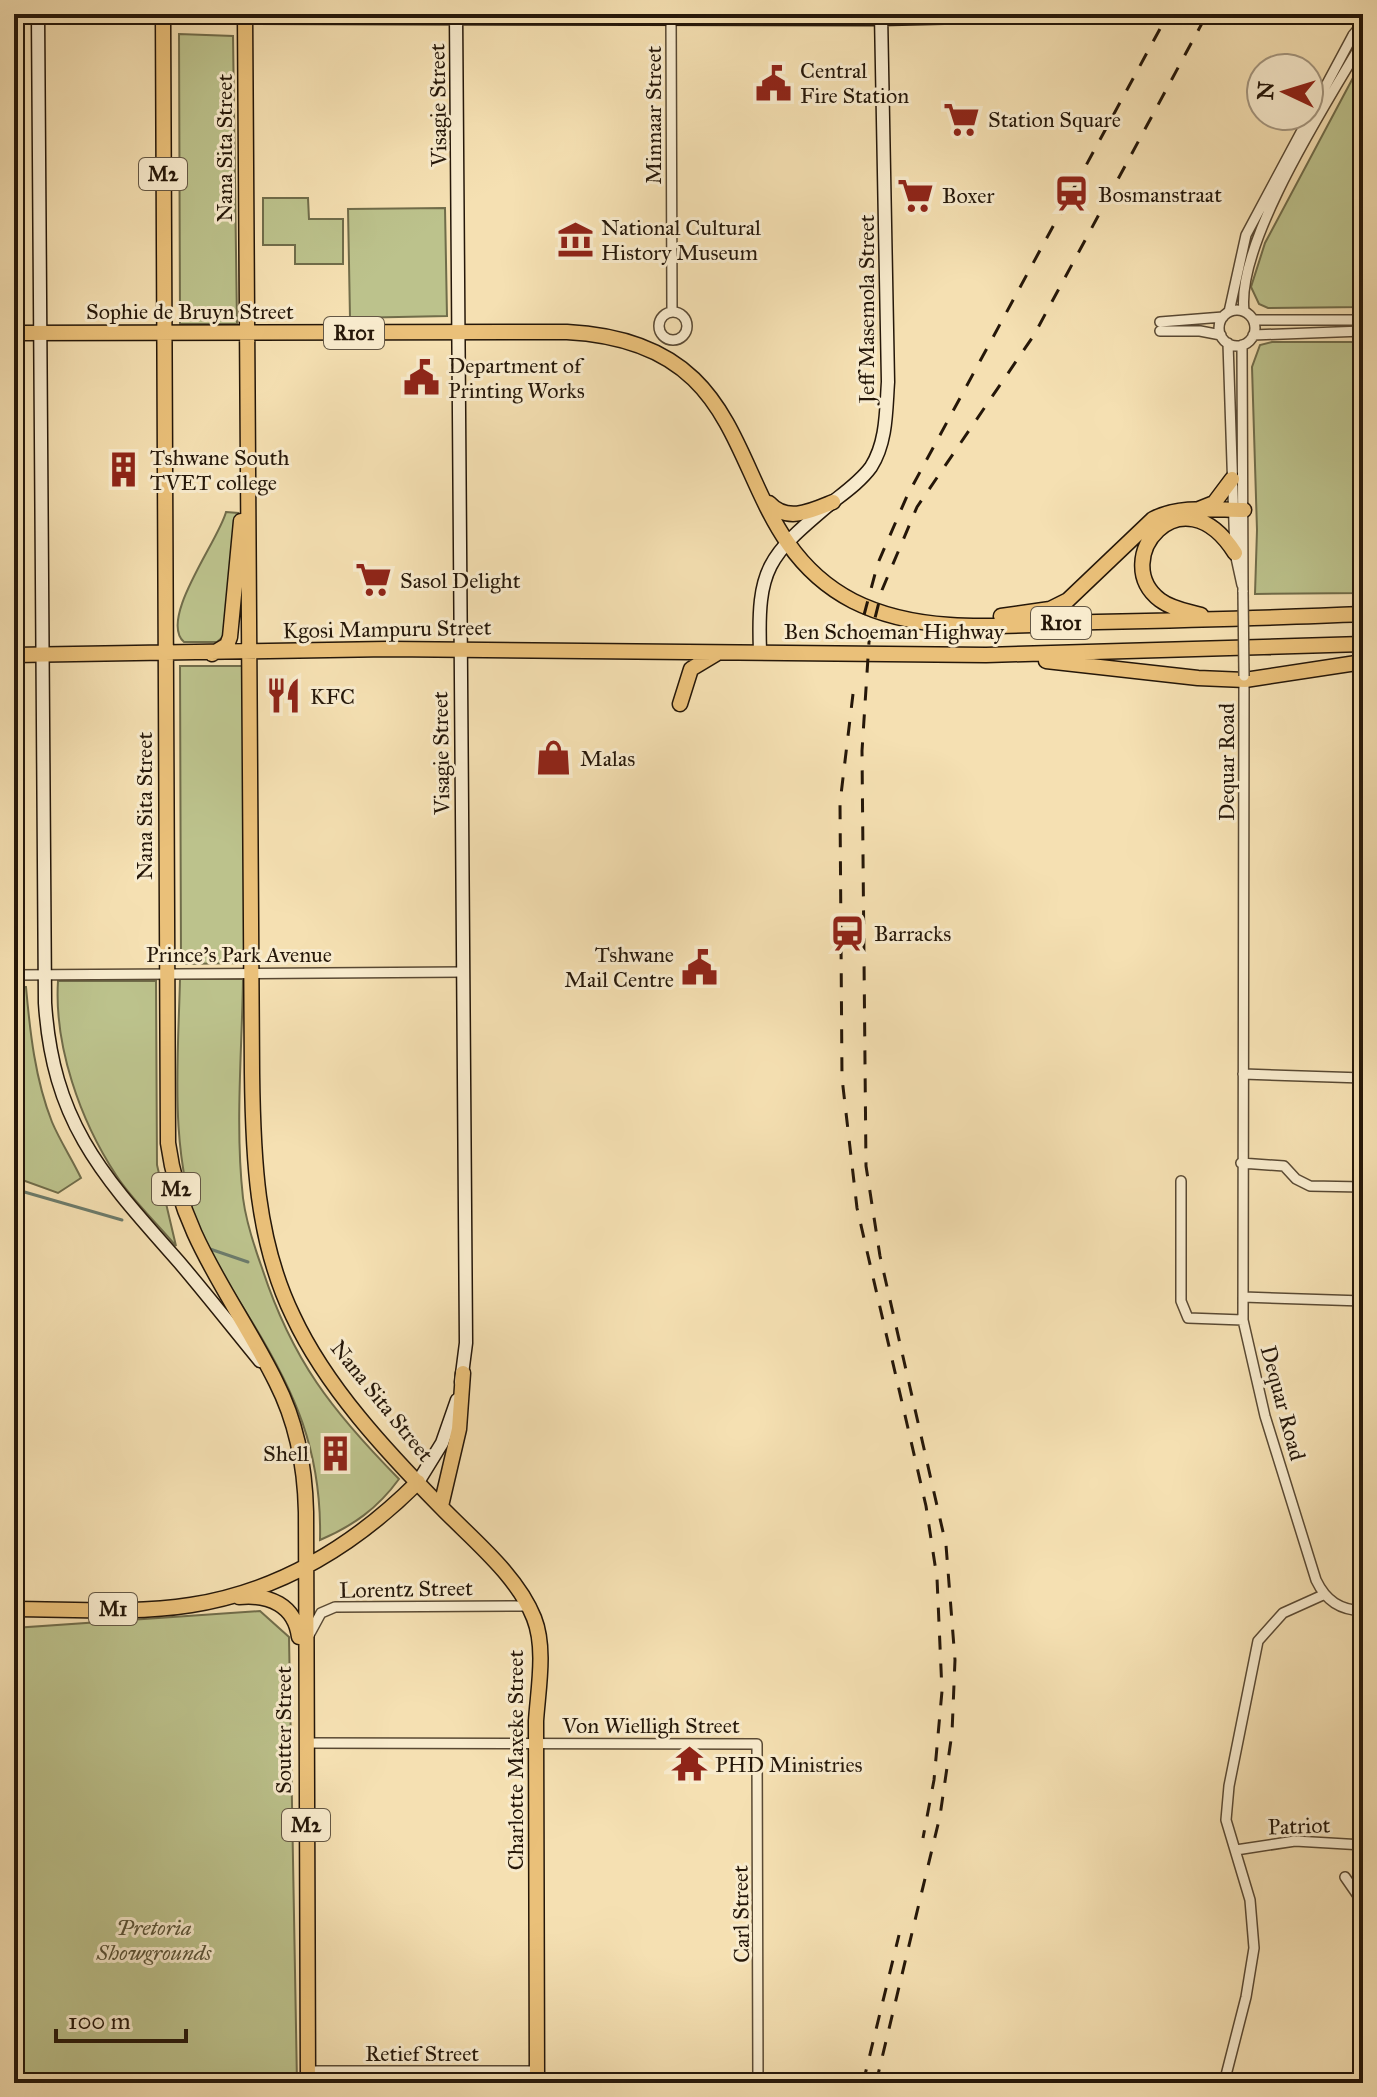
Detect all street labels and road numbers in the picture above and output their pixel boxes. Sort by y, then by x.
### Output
street label: Visagie Street [423,43,453,168]
street label: Minnaar Street [640,45,667,184]
street label: Nana Sita Street [211,74,238,222]
road number: M2 [139,158,187,190]
street label: Jeff Masemola Street [853,214,880,405]
street label: Sophie de Bruyn Street [86,298,294,325]
road number: R101 [324,317,384,349]
road number: R101 [1031,607,1091,639]
street label: Kgosi Mampuru Street [282,614,492,644]
street label: Ben Schoeman Highway [784,618,1005,645]
street label: Visagie Street [426,691,456,816]
street label: Dequar Road [1213,703,1240,821]
street label: Nana Sita Street [131,732,158,880]
street label: Prince's Park Avenue [146,941,332,968]
road number: M2 [152,1173,200,1205]
street label: Nana Sita Street [325,1335,439,1467]
street label: Dequar Road [1255,1343,1311,1463]
street label: Lorentz Street [339,1574,473,1604]
road number: M1 [89,1593,137,1625]
street label: Charlotte Maxeke Street [502,1650,529,1870]
street label: Soutter Street [270,1666,297,1794]
street label: Von Wielligh Street [561,1712,740,1739]
road number: M2 [282,1809,330,1841]
street label: Patriot [1267,1811,1331,1841]
street label: Carl Street [727,1865,755,1963]
street label: Retief Street [365,2040,479,2067]

